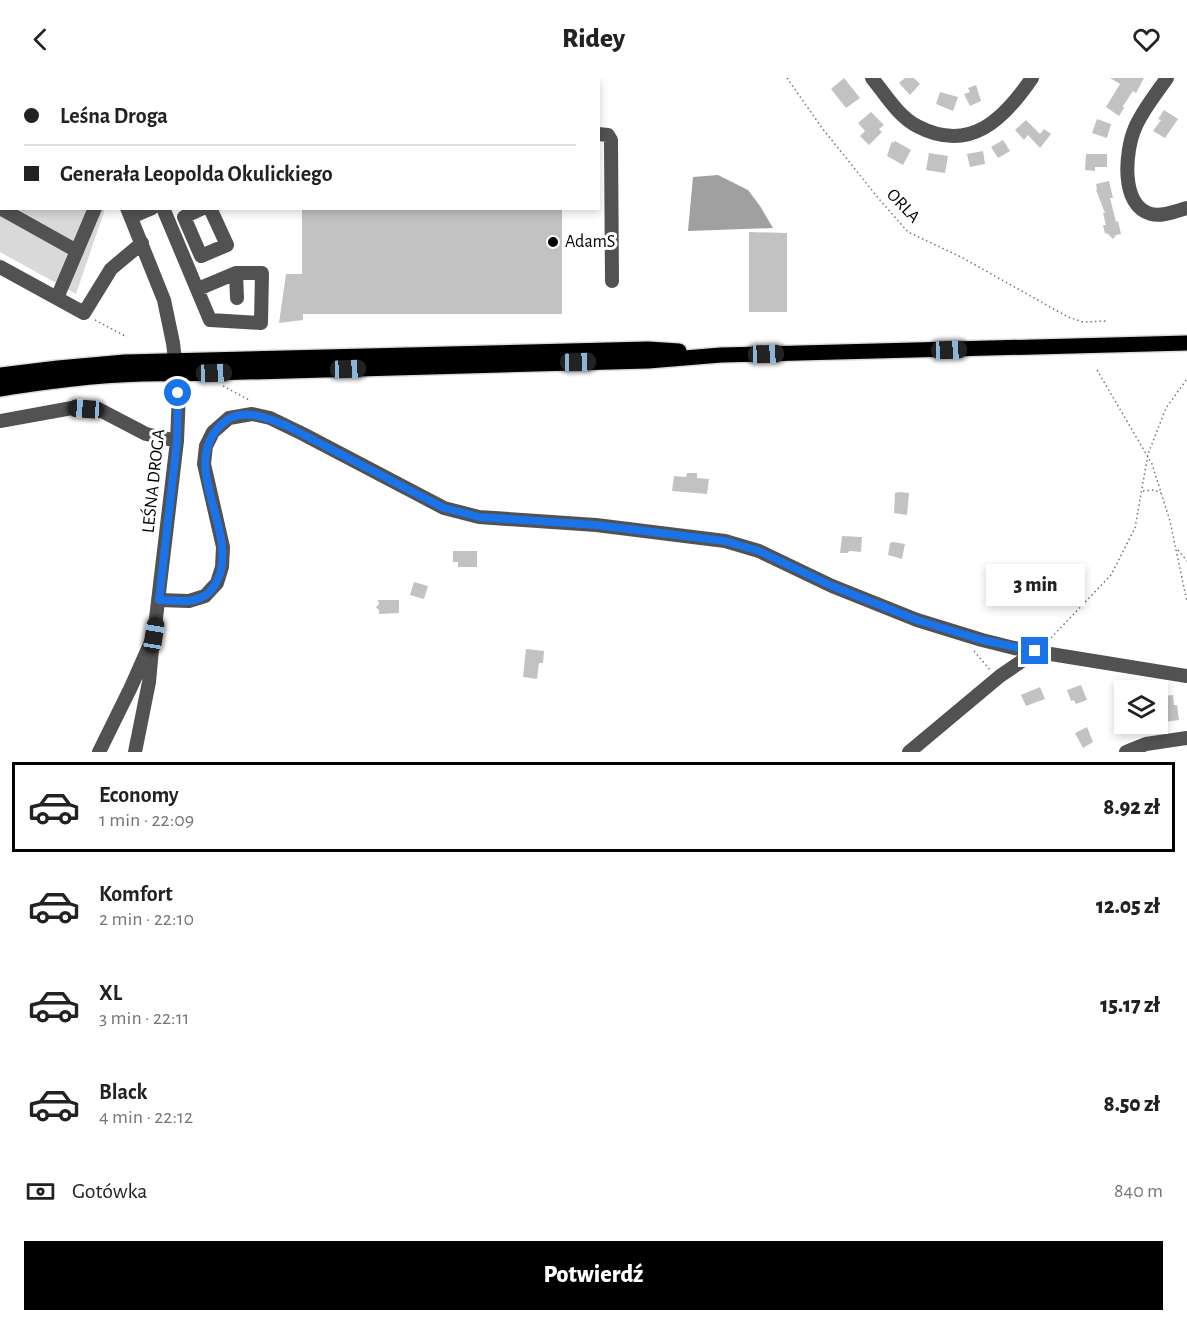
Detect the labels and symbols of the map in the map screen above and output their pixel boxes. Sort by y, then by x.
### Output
street label: ORLA [883,186,924,227]
place label: AdamS [565,233,615,251]
marker: AdamS [546,235,560,249]
car [931,340,967,360]
car [748,344,784,364]
car [560,353,596,371]
car [330,359,366,379]
car [196,363,232,383]
route start [164,379,191,406]
car [67,399,105,419]
street label: LEŚNA DROGA [137,427,168,534]
callout: 3 min [986,564,1084,606]
car [142,616,166,654]
route end [1021,637,1048,664]

